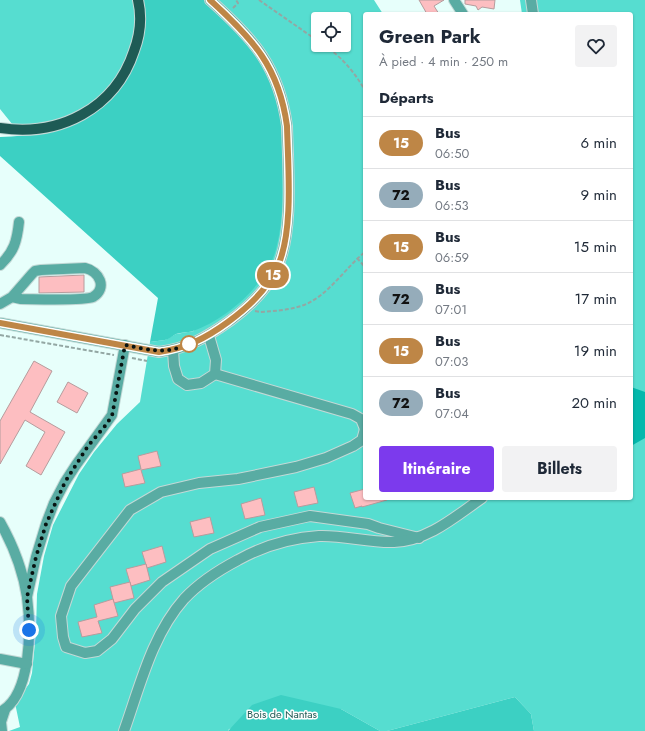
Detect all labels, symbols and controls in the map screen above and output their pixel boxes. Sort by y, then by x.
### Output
map controls [311,12,351,52]
button: locate [311,12,351,52]
text: Green Park [379,23,481,50]
button: heart [575,25,617,67]
text: À pied · 4 min · 250 m [379,52,508,71]
text: Départs [379,87,434,109]
text: Bus [435,122,460,144]
text: 6 min [580,132,617,154]
text: 15 [393,133,409,153]
text: 06:50 [435,144,469,163]
text: Bus [435,174,460,196]
text: 9 min [580,184,617,206]
text: 72 [392,185,410,205]
text: 06:53 [435,196,469,215]
text: Bus [435,226,460,248]
text: 15 min [574,236,617,258]
text: 15 [393,237,409,257]
text: 06:59 [435,248,469,267]
line badge: 15 [255,262,291,288]
text: 15 [265,265,281,285]
text: Bus [435,278,460,300]
text: 17 min [574,288,617,310]
text: 72 [392,289,410,309]
text: 07:01 [435,300,467,319]
text: Bus [435,330,460,352]
unlabelled marker [180,335,198,353]
text: 19 min [574,340,617,362]
text: 15 [393,341,409,361]
text: 07:03 [435,352,468,371]
text: Bus [435,382,460,404]
text: 20 min [571,392,617,414]
text: 72 [392,393,410,413]
text: 07:04 [435,404,469,423]
button: Itinéraire [379,446,494,492]
button: Billets [502,446,617,492]
your location [19,620,39,640]
park label: Bois de Nantas [247,706,318,722]

